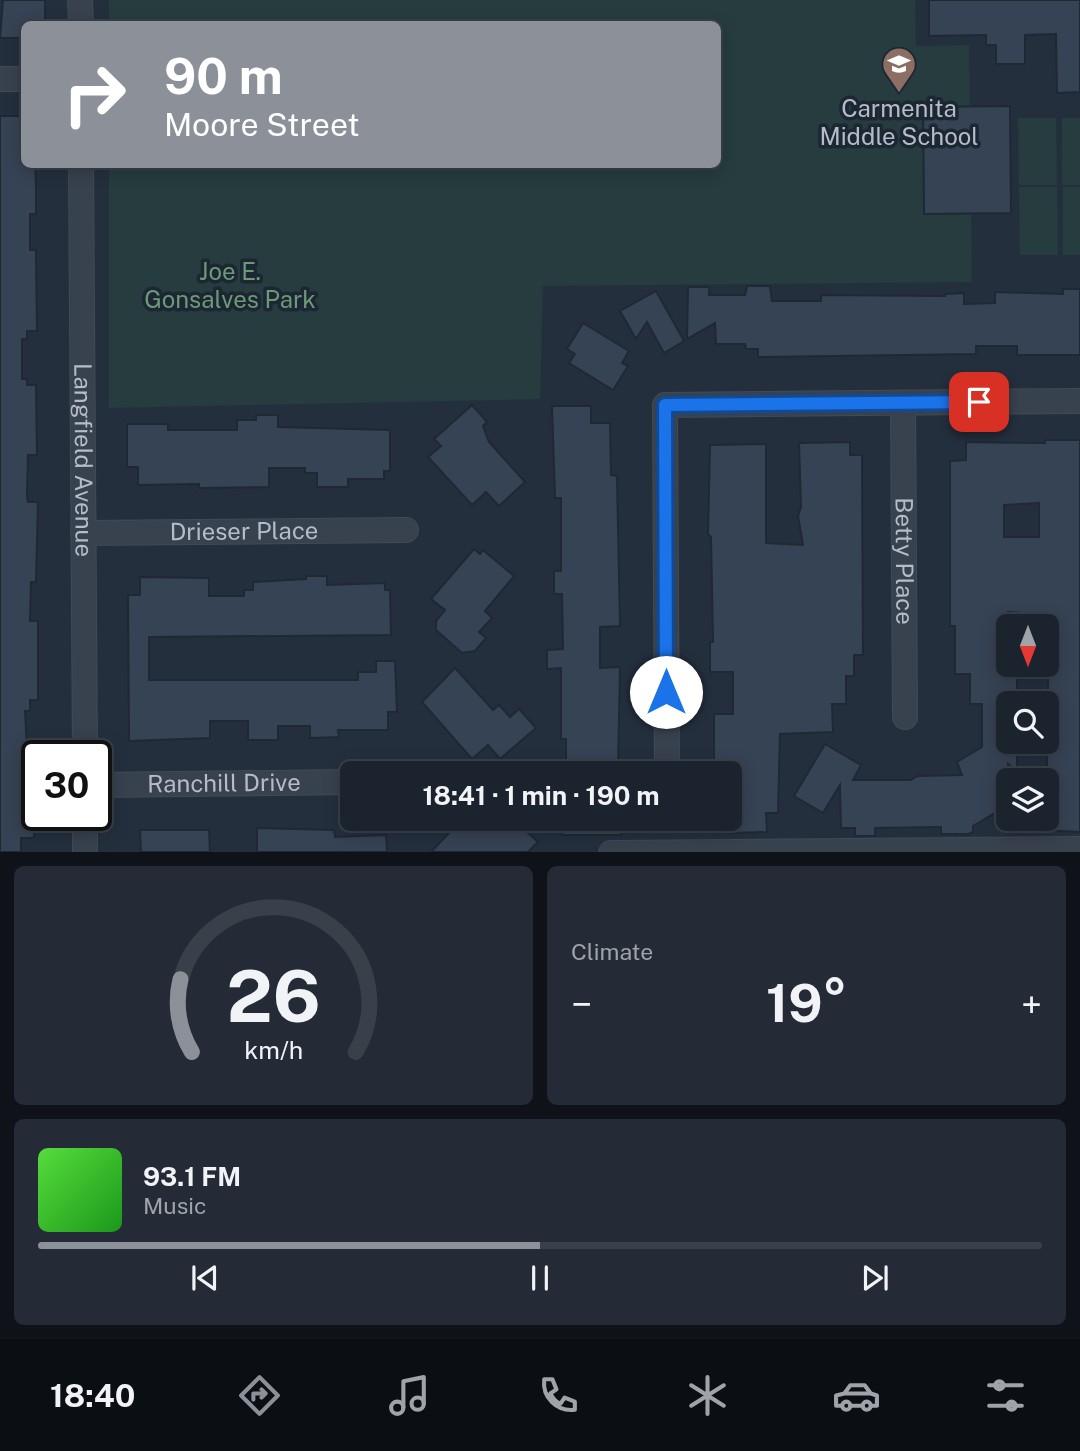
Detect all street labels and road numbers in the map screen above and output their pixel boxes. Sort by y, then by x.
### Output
street label: Langfield Avenue [69,363,99,557]
street label: Betty Place [891,497,919,625]
street label: Drieser Place [169,516,319,545]
street label: Ranchill Drive [147,768,301,797]

